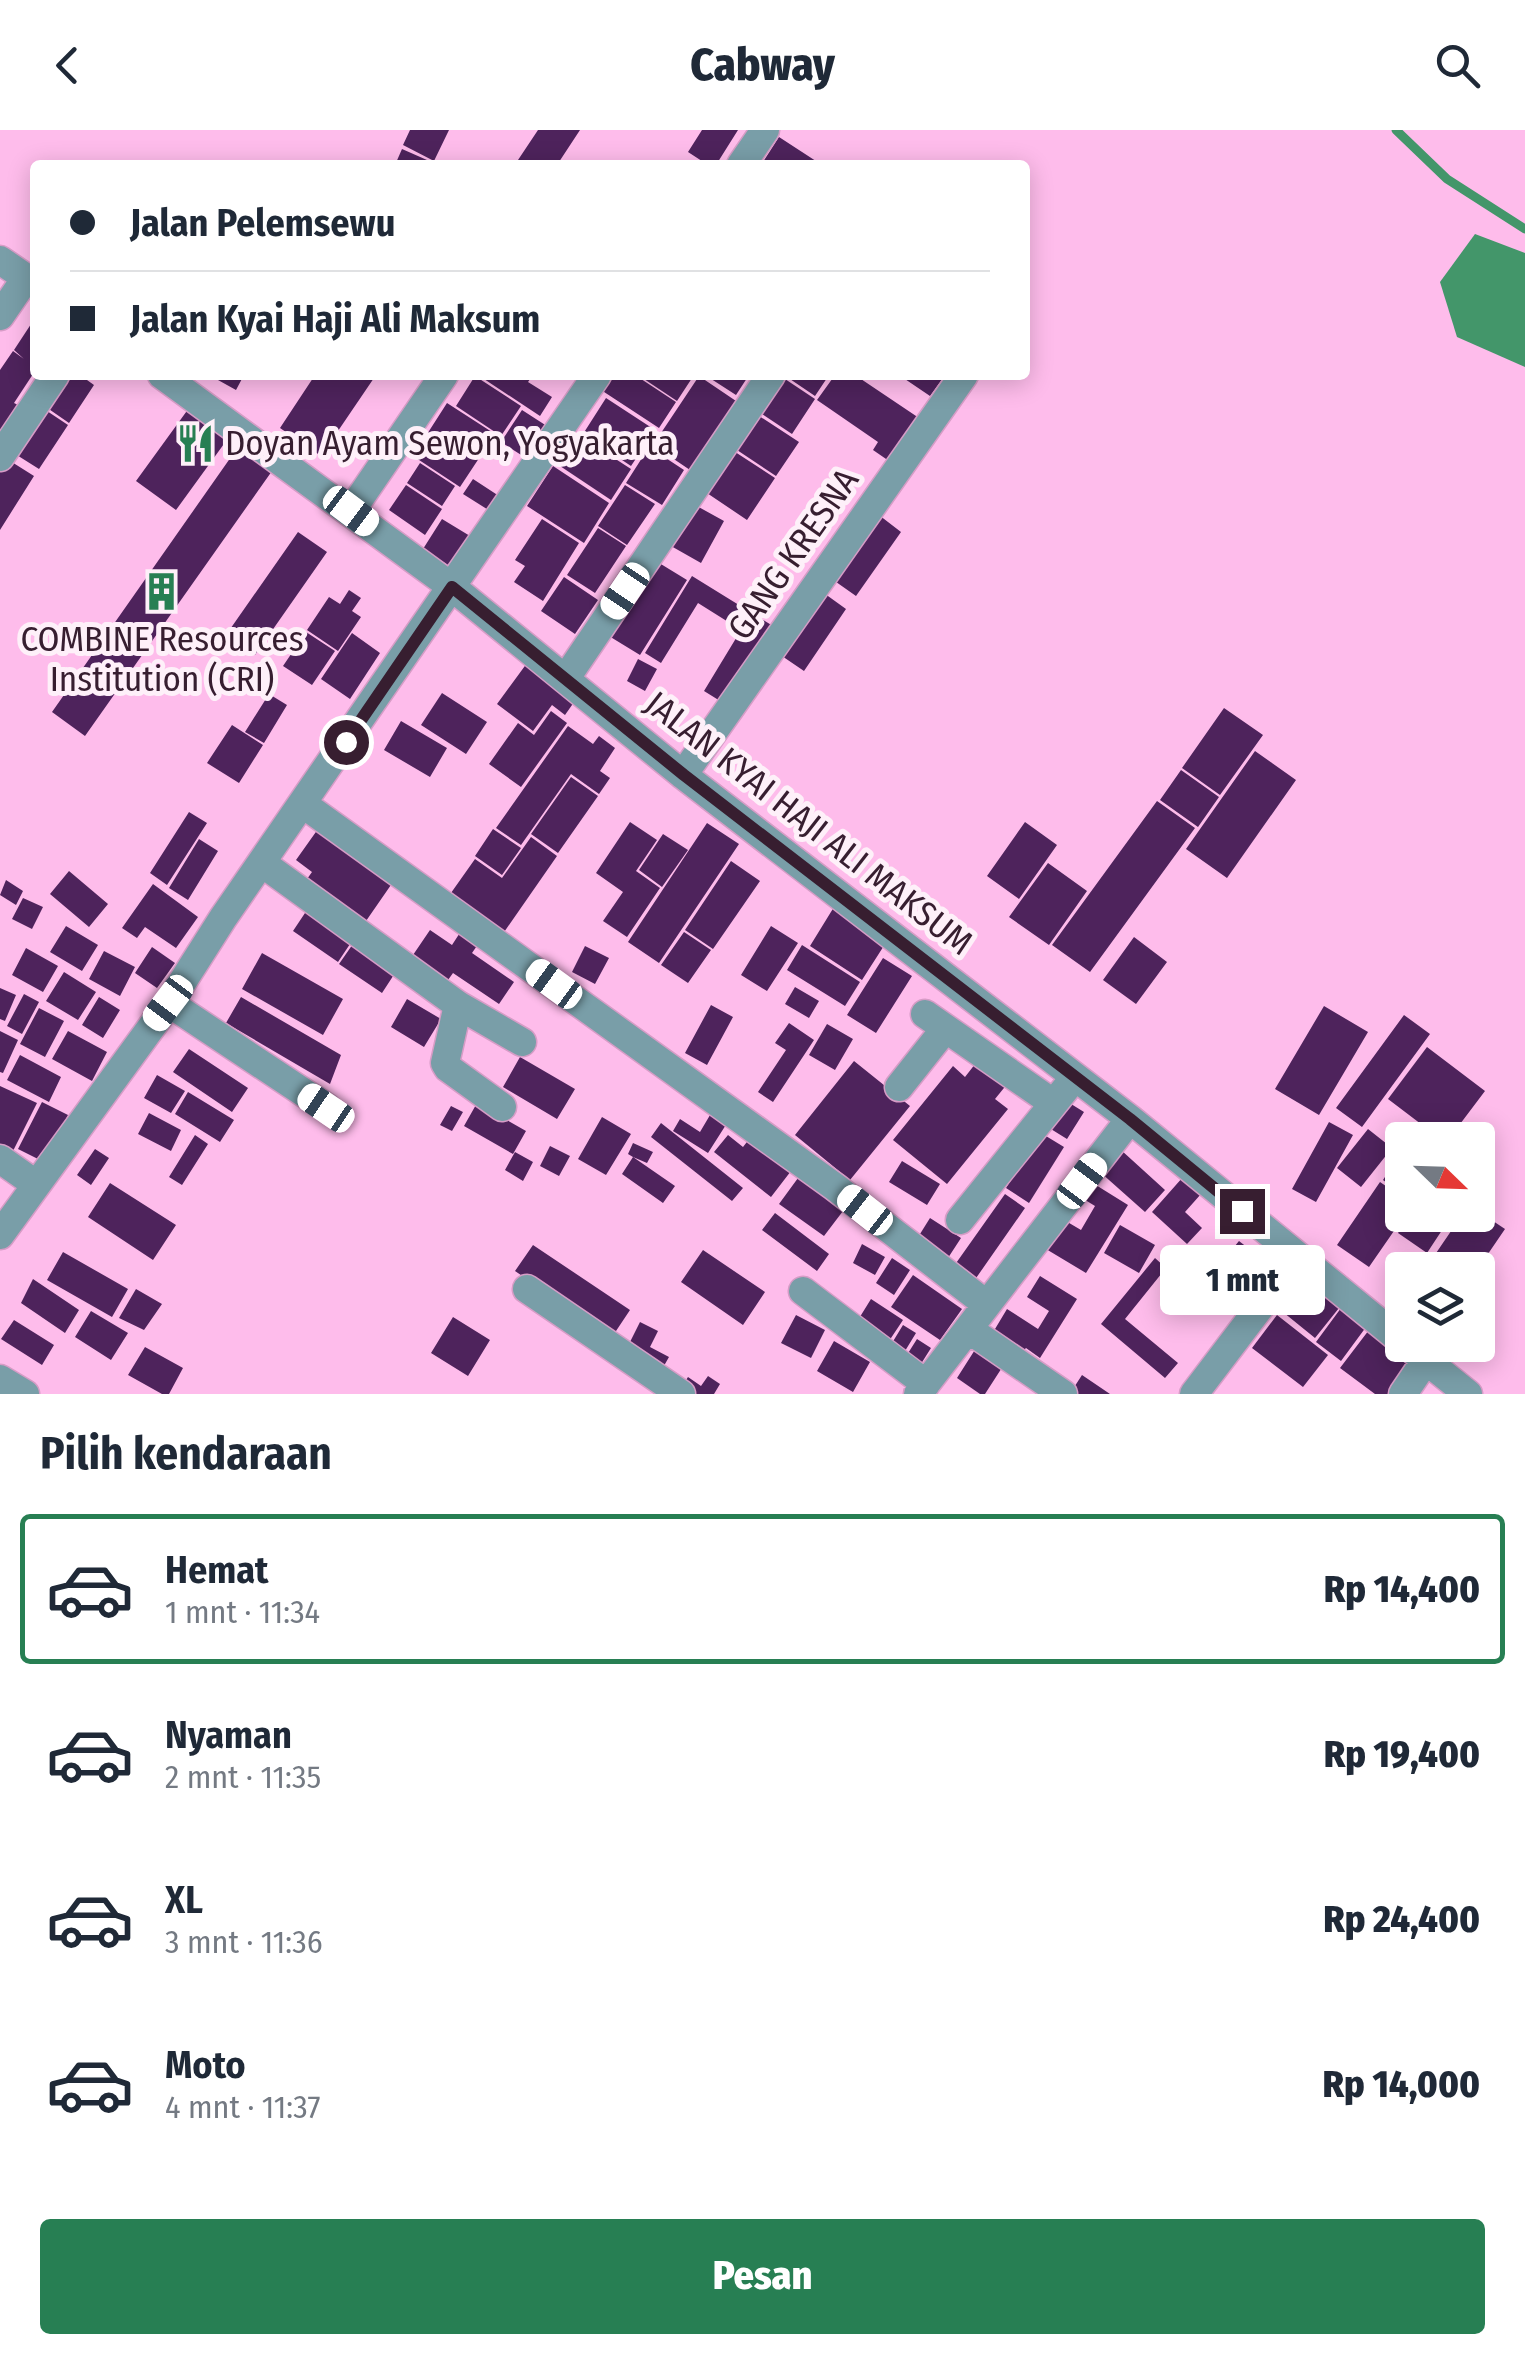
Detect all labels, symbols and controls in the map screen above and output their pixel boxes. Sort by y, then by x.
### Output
icon: back [40,38,95,93]
text: Cabway [690,38,835,92]
icon: search [1430,38,1485,93]
text: Jalan Pelemsewu [130,200,395,246]
text: Jalan Kyai Haji Ali Maksum [130,296,540,342]
restaurant icon: Doyan Ayam Sewon, Yogyakarta [174,422,216,464]
place label: Doyan Ayam Sewon, Yogyakarta [225,422,674,464]
street label: GANG KRESNA [719,460,868,647]
car [318,481,384,541]
car [596,558,654,624]
building icon: COMBINE Resources Institution (CRI) [141,571,183,613]
place label: COMBINE Resources Institution (CRI) [20,618,304,700]
street label: JALAN KYAI HAJI ALI MAKSUM [637,682,981,964]
route start [324,720,369,765]
car [521,954,587,1014]
car [138,970,198,1036]
car [293,1079,359,1137]
north arrow [1385,1122,1495,1232]
map controls [1385,1122,1495,1362]
car [1052,1148,1112,1214]
car [832,1180,898,1240]
route end [1220,1189,1265,1234]
callout: 1 mnt [1160,1246,1324,1316]
button: layers [1385,1252,1495,1362]
text: 1 mnt [1206,1261,1279,1299]
text: Pilih kendaraan [40,1427,332,1481]
icon: car [45,1544,135,1634]
text: Hemat [165,1547,268,1593]
text: Rp 14,400 [1324,1566,1480,1612]
text: 1 mnt · 11:34 [165,1593,320,1631]
icon: car [45,1709,135,1799]
text: Nyaman [165,1712,292,1758]
text: Rp 19,400 [1324,1731,1480,1777]
text: 2 mnt · 11:35 [165,1758,321,1796]
icon: car [45,1874,135,1964]
text: XL [165,1877,203,1923]
text: Rp 24,400 [1323,1896,1480,1942]
text: 3 mnt · 11:36 [165,1923,323,1961]
icon: car [45,2039,135,2129]
text: Moto [165,2042,246,2088]
text: Rp 14,000 [1323,2061,1480,2107]
text: 4 mnt · 11:37 [165,2088,321,2126]
button: Pesan [40,2219,1485,2334]

